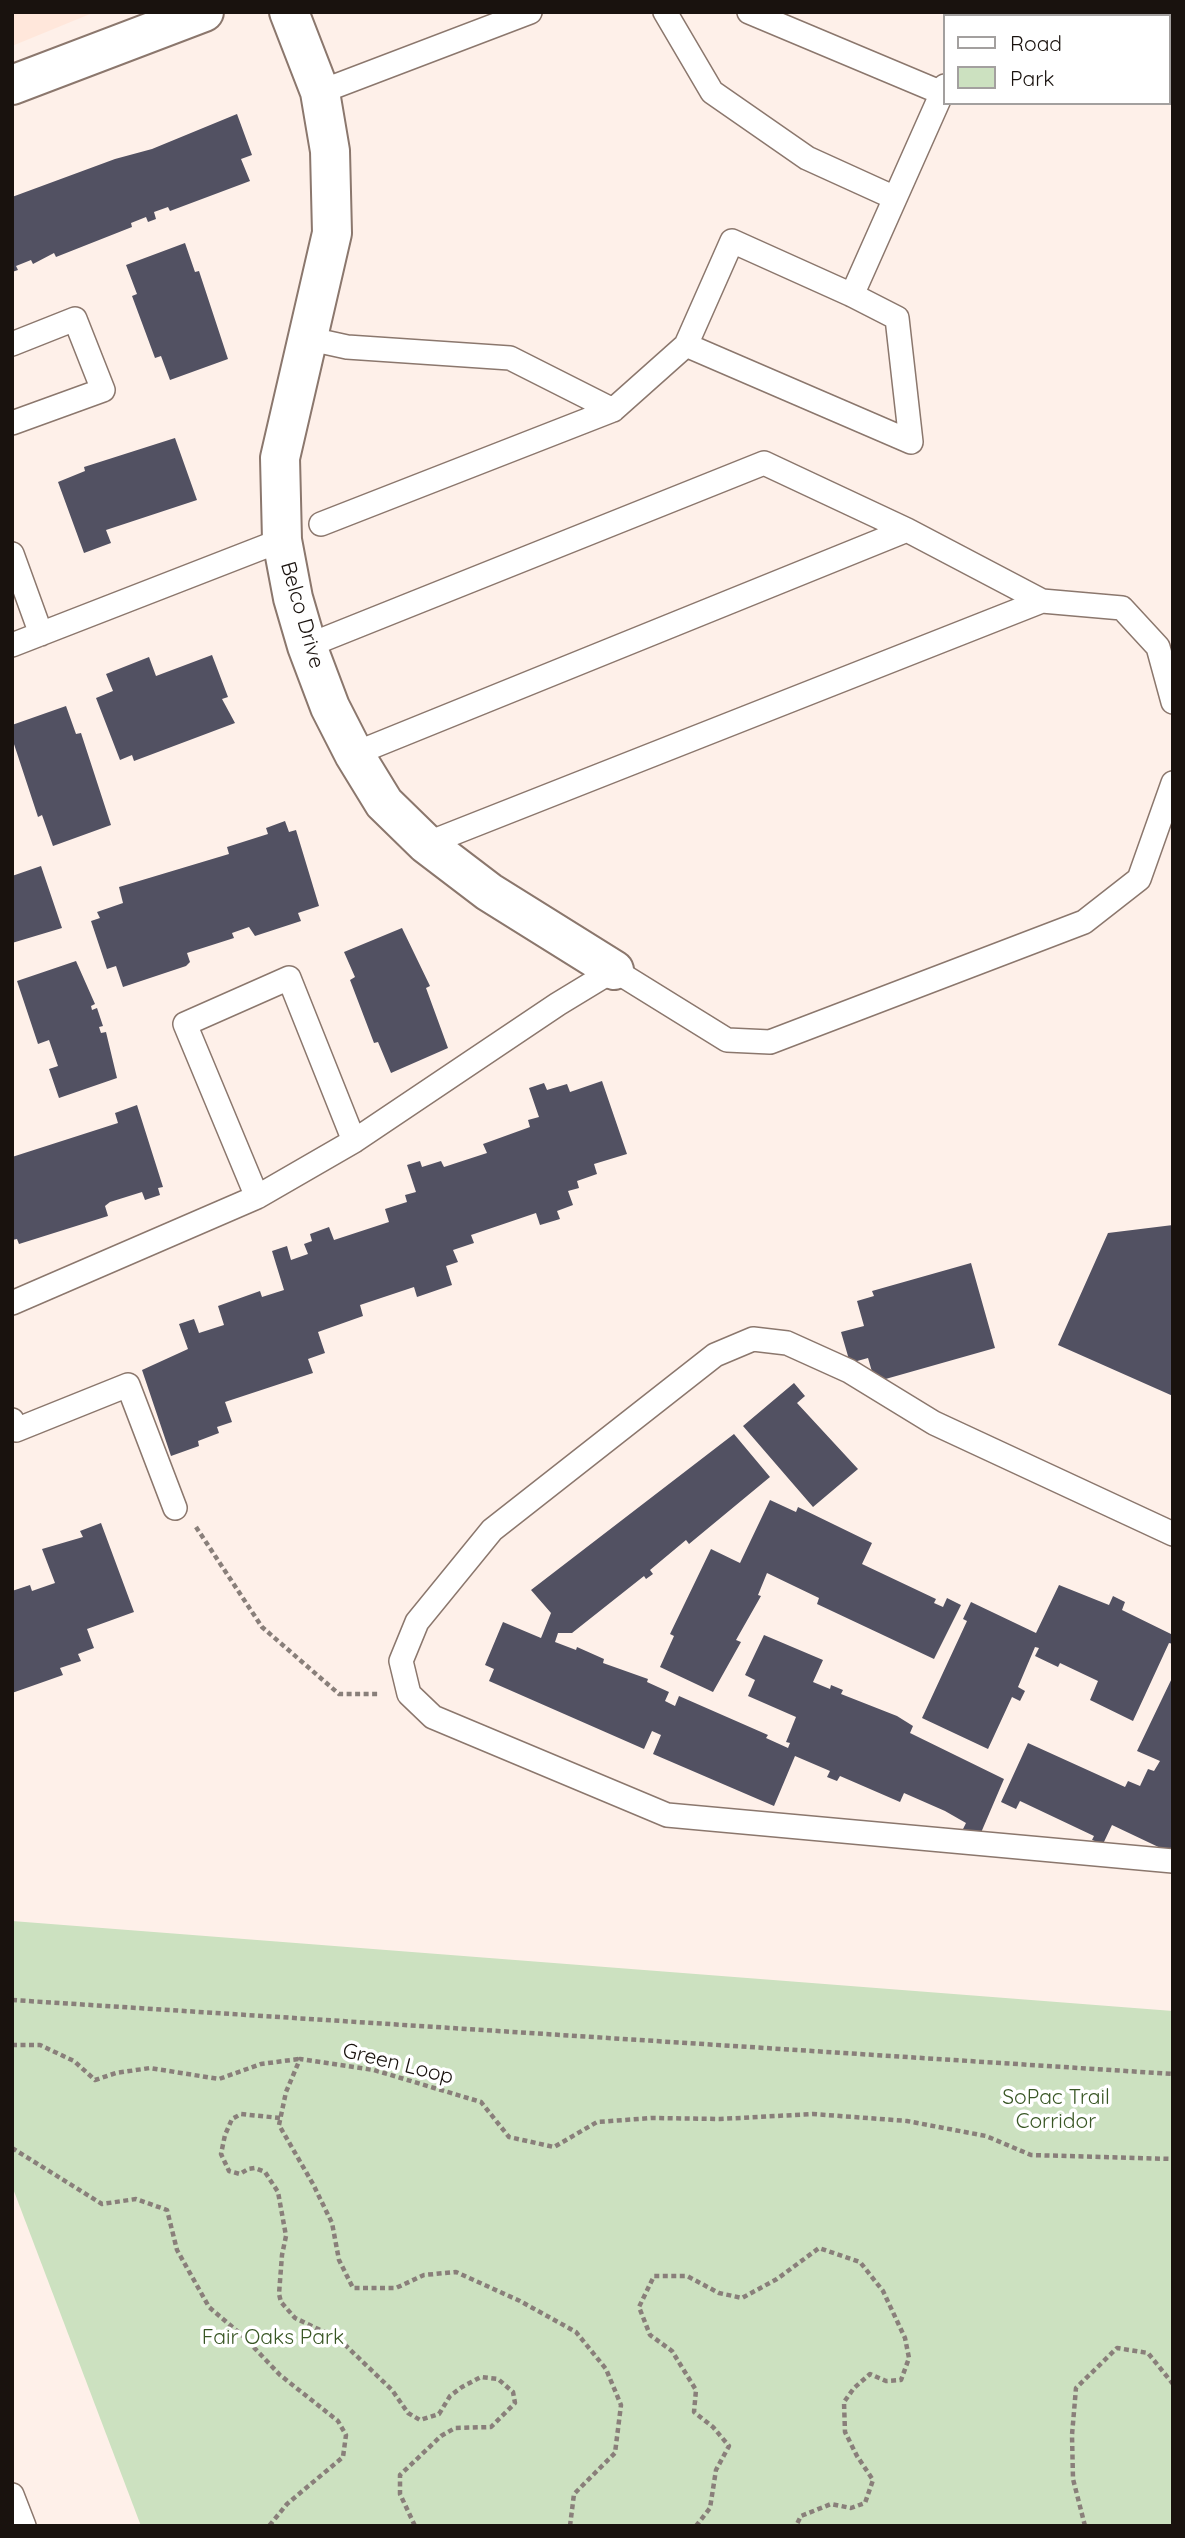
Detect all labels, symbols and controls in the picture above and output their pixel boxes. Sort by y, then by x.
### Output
legend [944,14,1171,105]
text: Road [1010,30,1062,56]
text: Park [1010,65,1054,91]
street label: Belco Drive [275,559,329,671]
street label: Green Loop [340,2038,456,2090]
park label: SoPac Trail Corridor [1002,2085,1110,2135]
park label: Fair Oaks Park [202,2325,344,2351]

